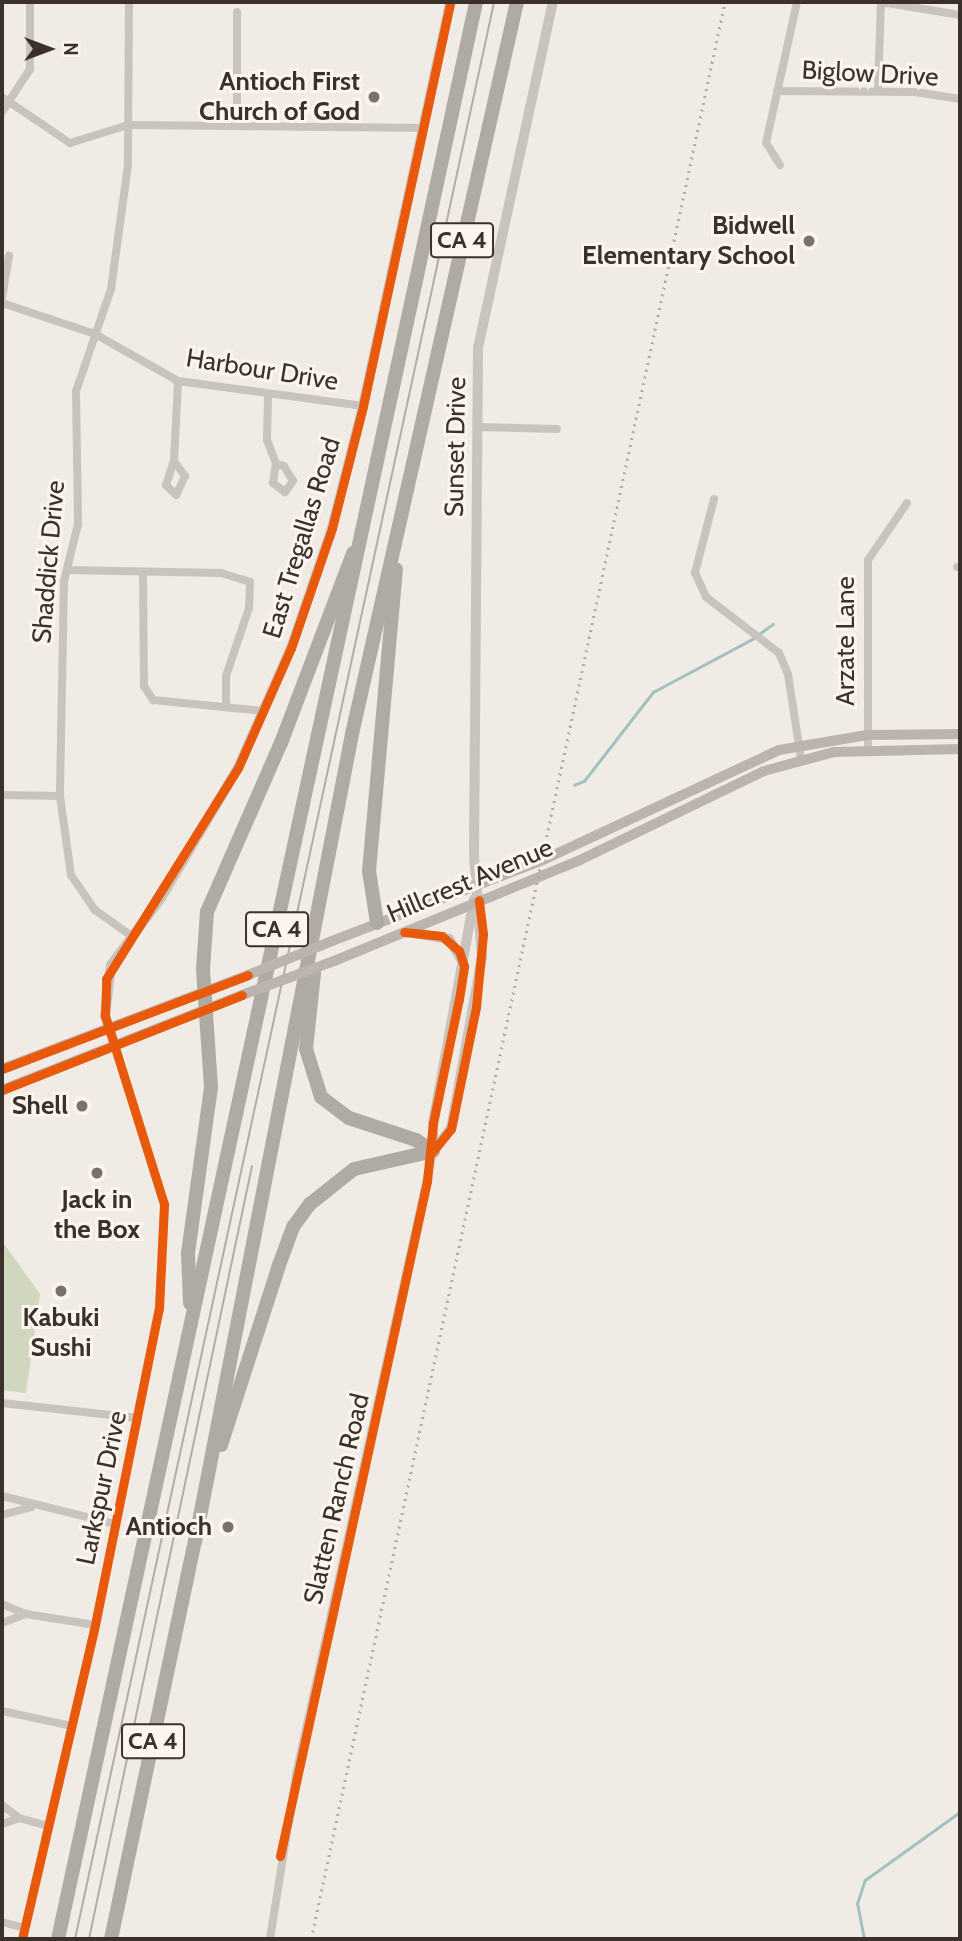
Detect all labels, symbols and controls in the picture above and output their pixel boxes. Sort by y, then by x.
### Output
north arrow [14,14,84,84]
text: N [59,42,82,56]
street label: Biglow Drive [801,55,939,93]
place label: Antioch First Church of God [199,66,360,128]
marker: Antioch First Church of God [366,89,382,105]
place label: Bidwell Elementary School [582,210,795,272]
road number: CA 4 [429,220,495,260]
marker: Bidwell Elementary School [801,233,817,249]
street label: Harbour Drive [184,343,340,397]
street label: Sunset Drive [439,377,473,517]
street label: East Tregallas Road [257,434,347,642]
street label: Shaddick Drive [26,479,72,645]
street label: Arzate Lane [830,576,862,706]
street label: Hillcrest Avenue [383,832,557,930]
road number: CA 4 [244,909,310,950]
place label: Shell [12,1090,68,1122]
marker: Shell [74,1098,90,1114]
marker: Jack in the Box [89,1165,105,1181]
place label: Jack in the Box [54,1184,140,1246]
marker: Kabuki Sushi [53,1283,69,1299]
place label: Kabuki Sushi [22,1302,100,1364]
street label: Slatten Ranch Road [298,1391,376,1607]
street label: Larkspur Drive [70,1408,134,1568]
place label: Antioch [125,1511,212,1543]
marker: Antioch [218,1517,238,1537]
road number: CA 4 [120,1721,186,1762]

